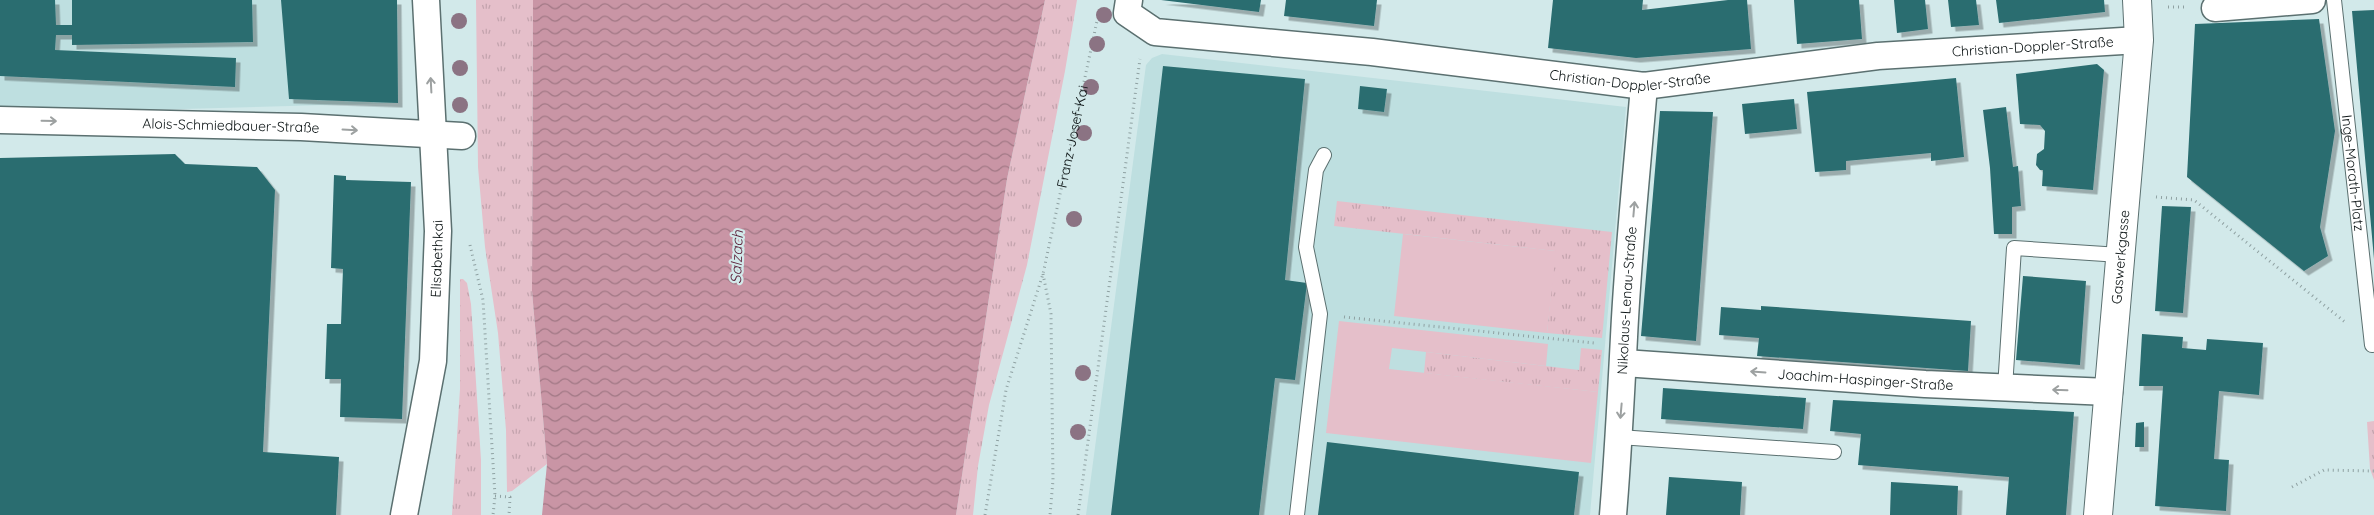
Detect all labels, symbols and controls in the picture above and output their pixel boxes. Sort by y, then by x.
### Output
street label: Christian-Doppler-Straße [1951,33,2114,60]
street label: Christian-Doppler-Straße [1549,65,1712,95]
one-way arrow [427,77,436,93]
street label: Franz-Josef-Kai [1053,84,1092,189]
street label: Alois-Schmiedbauer-Straße [142,114,320,137]
street label: Inge-Morath-Platz [2338,114,2368,232]
one-way arrow [40,116,56,126]
one-way arrow [342,125,358,134]
one-way arrow [1629,202,1638,218]
street label: Gaswerkgasse [2107,209,2133,305]
street label: Elisabethkai [426,220,447,298]
street label: Nikolaus-Lenau-Straße [1613,226,1641,375]
water label: Salzach [726,229,747,284]
street label: Joachim-Haspinger-Straße [1777,365,1954,394]
one-way arrow [1750,367,1766,377]
one-way arrow [2052,385,2068,395]
one-way arrow [1617,403,1626,419]

